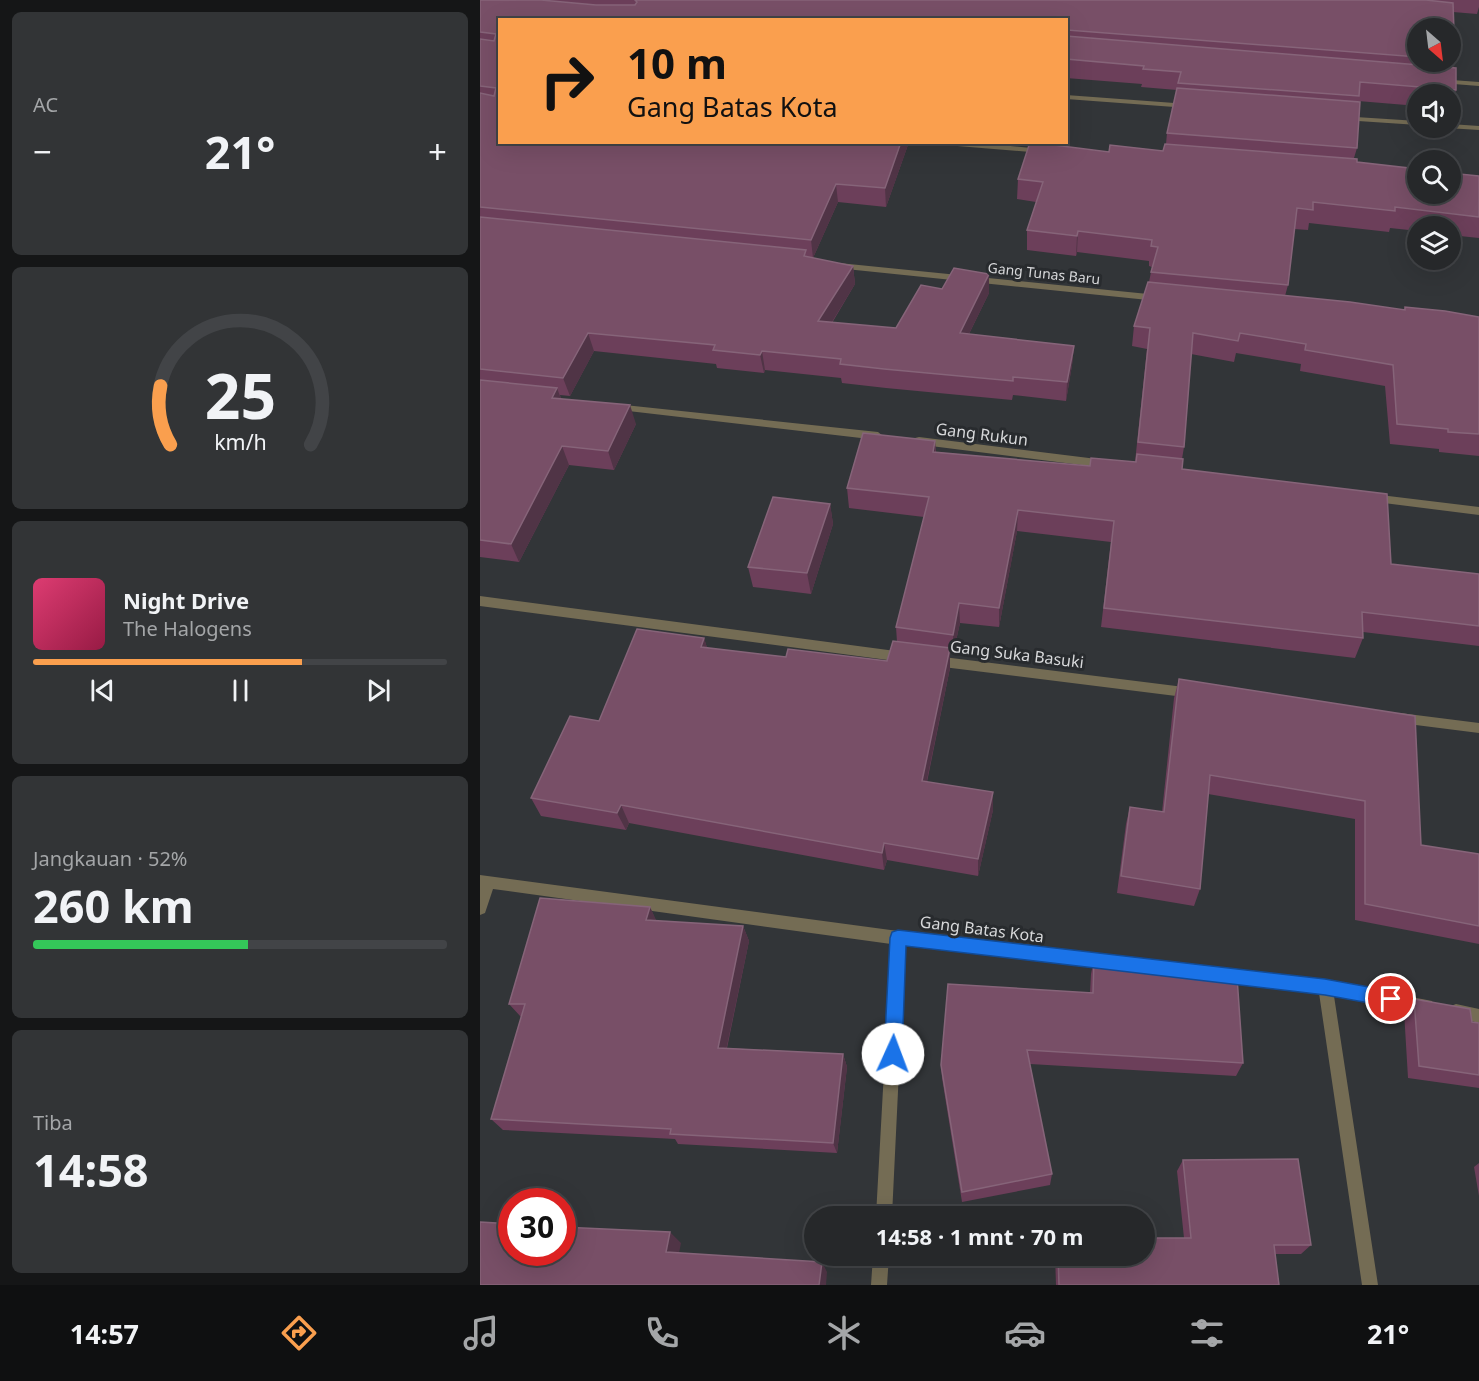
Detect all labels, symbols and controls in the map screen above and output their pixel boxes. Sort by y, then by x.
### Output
north arrow [1407,18,1461,72]
map controls [1407,18,1461,270]
text: 10 m [627,34,727,91]
icon: right [528,42,606,120]
button: sound [1407,84,1461,138]
text: Gang Batas Kota [627,88,838,125]
text: AC [33,91,58,118]
text: 21° [205,121,275,182]
text: − [33,129,52,174]
text: + [428,129,447,174]
button: search [1407,150,1461,204]
button: layers [1407,216,1461,270]
street label: Gang Tunas Baru [987,258,1101,288]
text: 25 [204,352,276,437]
street label: Gang Rukun [935,417,1029,451]
text: km/h [214,427,266,456]
text: Night Drive [123,585,249,615]
text: The Halogens [123,615,252,642]
street label: Gang Suka Basuki [949,635,1085,673]
icon: previous [86,674,119,707]
icon: pause [224,674,257,707]
icon: next [362,674,395,707]
text: Jangkauan · 52% [33,845,187,872]
text: 260 km [33,875,194,936]
street label: Gang Batas Kota [919,910,1045,948]
pin [1365,973,1416,1024]
icon: arrive [1374,982,1407,1015]
position arrow [861,1022,925,1086]
text: Tiba [33,1109,73,1136]
text: 14:58 [33,1139,149,1200]
speed limit sign: 30 [498,1188,576,1266]
text: 14:58 · 1 mnt · 70 m [876,1221,1083,1251]
icon: directions [278,1312,320,1354]
icon: music [460,1312,502,1354]
icon: phone [641,1312,683,1354]
icon: climate [823,1312,865,1354]
icon: car [1004,1312,1046,1354]
icon: filters [1186,1312,1228,1354]
text: 14:57 [70,1315,139,1352]
text: 21° [1367,1315,1409,1352]

